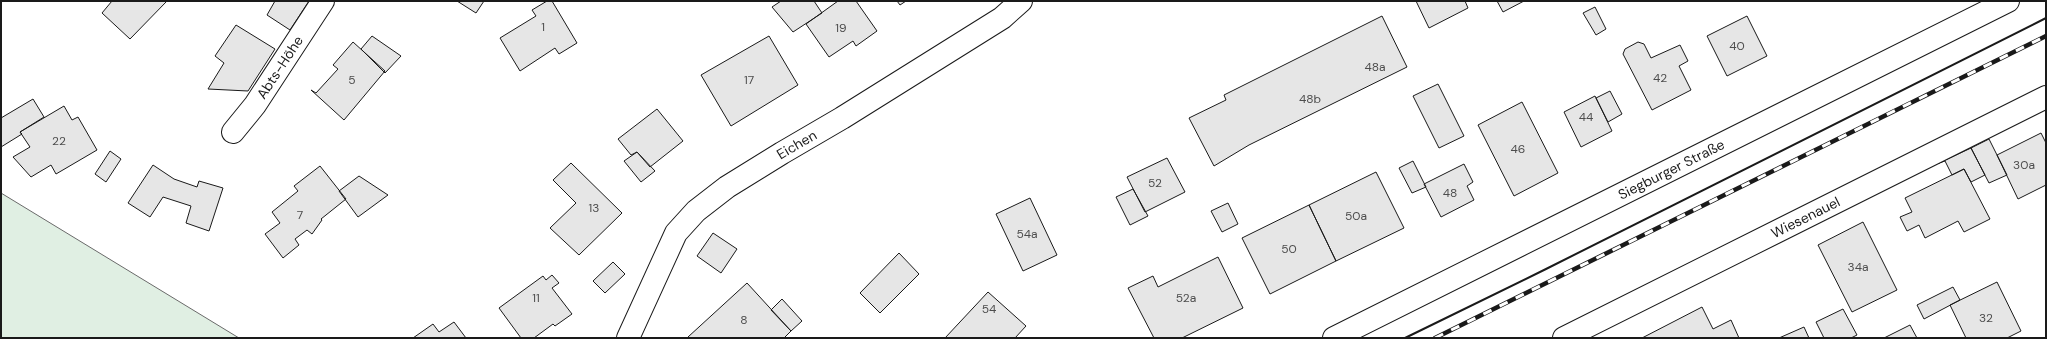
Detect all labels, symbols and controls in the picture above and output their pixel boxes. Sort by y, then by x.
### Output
house number: 1 [541,19,545,35]
house number: 19 [835,20,847,36]
street label: Abts-Höhe [253,32,307,102]
house number: 40 [1729,38,1745,54]
house number: 48a [1364,59,1386,75]
house number: 42 [1653,70,1667,86]
house number: 5 [348,72,356,88]
house number: 17 [744,72,754,88]
house number: 48b [1299,91,1321,107]
house number: 44 [1579,109,1593,125]
street label: Eichen [773,126,820,163]
house number: 22 [52,133,66,149]
street label: Siegburger Straße [1615,135,1728,204]
house number: 46 [1511,141,1525,157]
house number: 30a [2013,157,2035,173]
house number: 52 [1148,175,1162,191]
house number: 48 [1443,185,1457,201]
street label: Wiesenauel [1768,193,1843,242]
house number: 13 [589,200,599,216]
house number: 7 [297,207,303,223]
house number: 50a [1345,208,1367,224]
house number: 54a [1016,226,1038,242]
house number: 50 [1281,241,1297,257]
house number: 34a [1848,259,1868,275]
house number: 11 [532,290,540,306]
house number: 52a [1176,290,1196,306]
house number: 54 [982,301,996,317]
house number: 32 [1979,310,1993,326]
house number: 8 [740,312,748,328]

